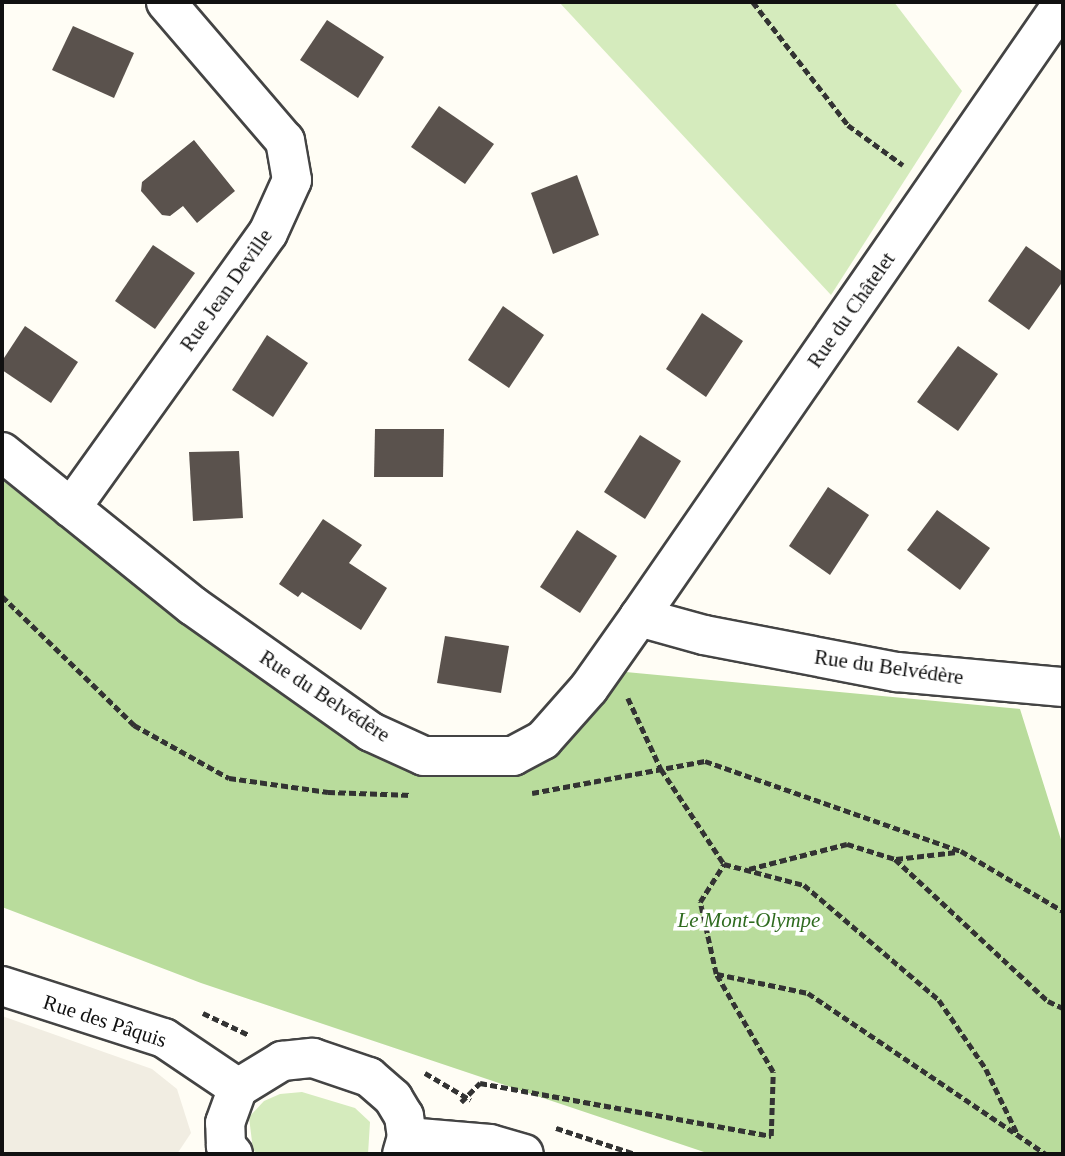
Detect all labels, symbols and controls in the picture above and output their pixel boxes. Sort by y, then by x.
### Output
street label: Rue Jean Deville [175,224,277,356]
street label: Rue du Châtelet [802,247,900,373]
street label: Rue du Belvédère [255,644,395,748]
street label: Rue du Belvédère [813,644,965,690]
park label: Le Mont-Olympe [678,907,820,933]
street label: Rue des Pâquis [40,989,170,1053]

